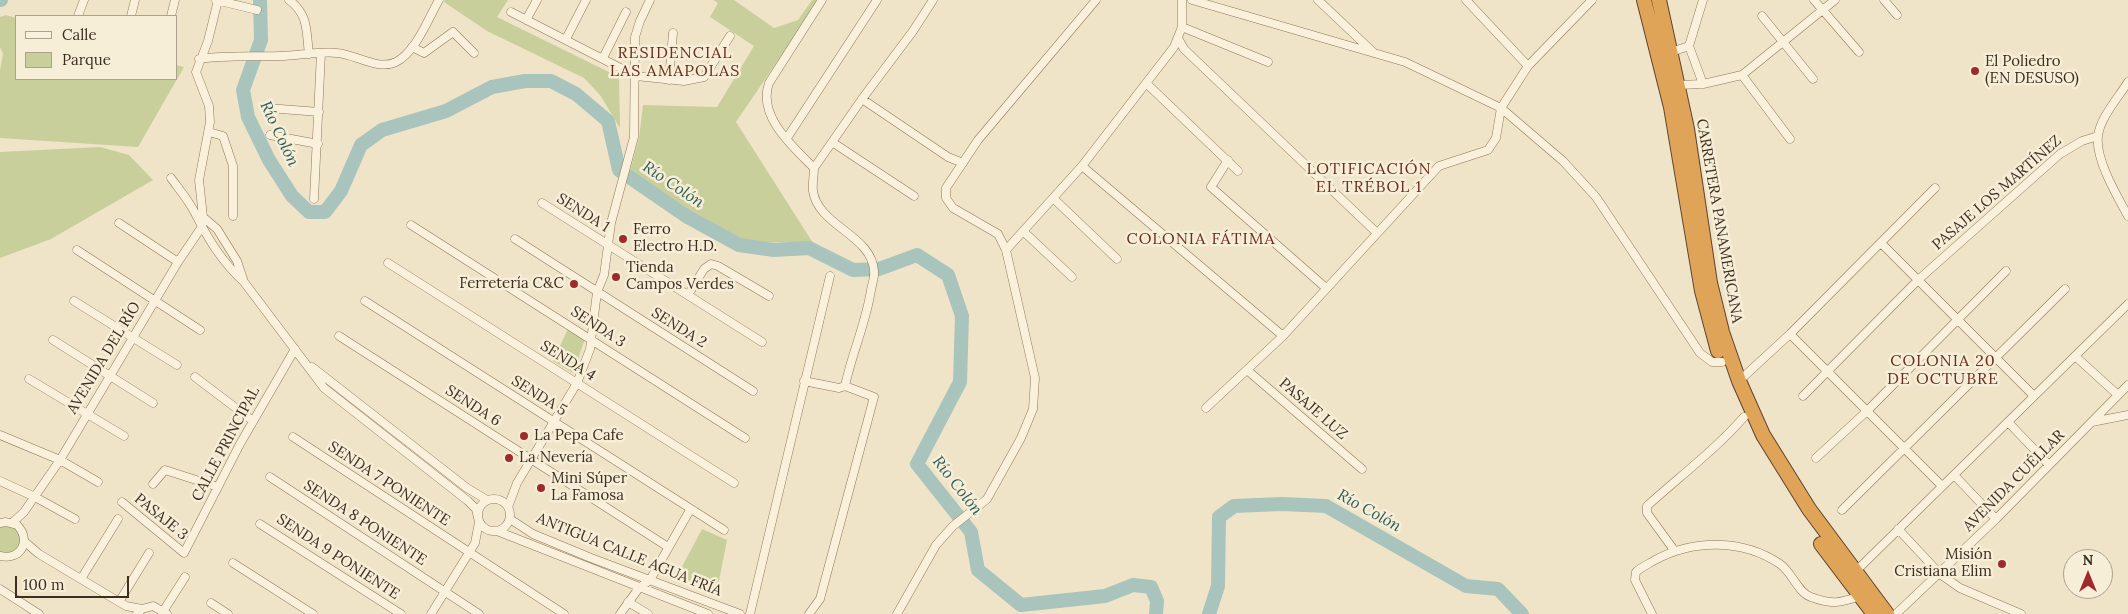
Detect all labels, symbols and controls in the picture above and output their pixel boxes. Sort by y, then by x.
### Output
legend [15,15,178,80]
text: Calle [62,25,97,44]
district label: RESIDENCIAL LAS AMAPOLAS [608,43,742,81]
text: Parque [62,50,111,69]
place label: El Poliedro (EN DESUSO) [1985,53,2079,88]
marker: El Poliedro (EN DESUSO) [1969,65,1981,77]
water label: Río Colón [256,98,302,170]
street label: CARRETERA PANAMERICANA [1692,117,1746,325]
street label: PASAJE LOS MARTÍNEZ [1929,132,2065,254]
water label: Río Colón [639,158,707,212]
district label: LOTIFICACIÓN EL TRÉBOL 1 [1305,159,1433,197]
street label: SENDA 1 [553,190,613,236]
place label: Ferro Electro H.D. [633,221,717,256]
district label: COLONIA FÁTIMA [1125,229,1277,249]
marker: Ferro Electro H.D. [617,233,629,245]
place label: Tienda Campos Verdes [626,259,734,294]
marker: Tienda Campos Verdes [610,271,622,283]
place label: Ferretería C&C [459,275,564,293]
marker: Ferretería C&C [568,278,580,290]
street label: AVENIDA DEL RÍO [63,299,145,417]
street label: SENDA 3 [567,303,629,351]
street label: SENDA 2 [648,304,710,352]
street label: SENDA 4 [537,337,599,385]
district label: COLONIA 20 DE OCTUBRE [1886,351,2000,389]
street label: SENDA 5 [508,372,570,420]
street label: PASAJE LUZ [1275,375,1351,443]
street label: SENDA 6 [442,382,504,430]
street label: CALLE PRINCIPAL [188,384,264,504]
street label: AVENIDA CUÉLLAR [1959,426,2069,536]
place label: La Pepa Cafe [534,427,624,445]
marker: La Pepa Cafe [518,430,530,442]
street label: SENDA 7 PONIENTE [325,438,453,530]
place label: La Nevería [519,449,593,467]
marker: La Nevería [503,452,515,464]
water label: Río Colón [928,453,986,519]
place label: Mini Súper La Famosa [551,470,627,505]
street label: SENDA 8 PONIENTE [300,477,430,569]
marker: Mini Súper La Famosa [535,482,547,494]
water label: Río Colón [1334,486,1404,536]
street label: PASAJE 3 [131,490,191,544]
street label: SENDA 9 PONIENTE [273,510,403,604]
street label: ANTIGUA CALLE AGUA FRÍA [534,510,724,600]
place label: Misión Cristiana Elim [1894,546,1992,581]
north arrow [2063,549,2113,599]
text: N [2083,551,2093,569]
marker: Misión Cristiana Elim [1996,558,2008,570]
scale bar [18,566,131,598]
text: 100 m [23,575,64,594]

